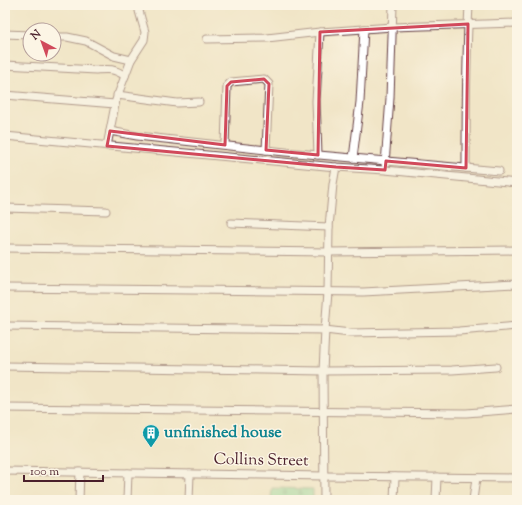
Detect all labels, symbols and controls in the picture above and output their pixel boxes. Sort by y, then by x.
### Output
north arrow [22,22,62,62]
text: N [27,26,45,45]
place label: unfinished house [164,422,282,445]
building icon: unfinished house [141,423,161,448]
street label: Collins Street [213,449,309,473]
scale bar [24,457,103,483]
text: 100 m [30,463,59,481]

